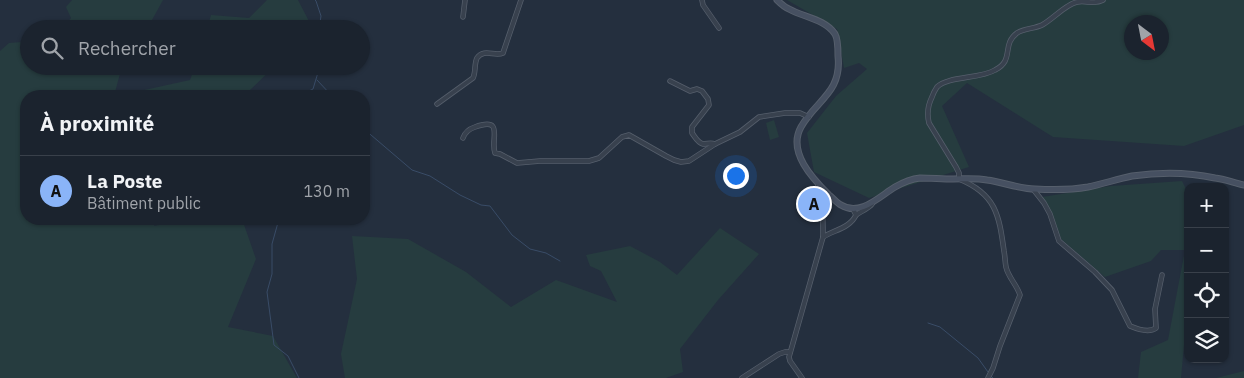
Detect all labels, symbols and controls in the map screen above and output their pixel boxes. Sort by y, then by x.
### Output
north arrow [1124,15,1169,60]
search box [20,20,370,75]
icon: search [38,34,66,62]
text: Rechercher [78,36,176,60]
text: À proximité [40,109,154,137]
your location [723,163,749,189]
text: La Poste [87,169,163,193]
text: A [51,181,61,201]
text: 130 m [303,181,350,201]
map controls [1184,183,1229,363]
button: + [1184,183,1229,228]
pin: A [798,185,830,223]
text: Bâtiment public [87,193,201,213]
button: − [1184,228,1229,273]
button: locate [1184,273,1229,318]
button: layers [1184,318,1229,363]

